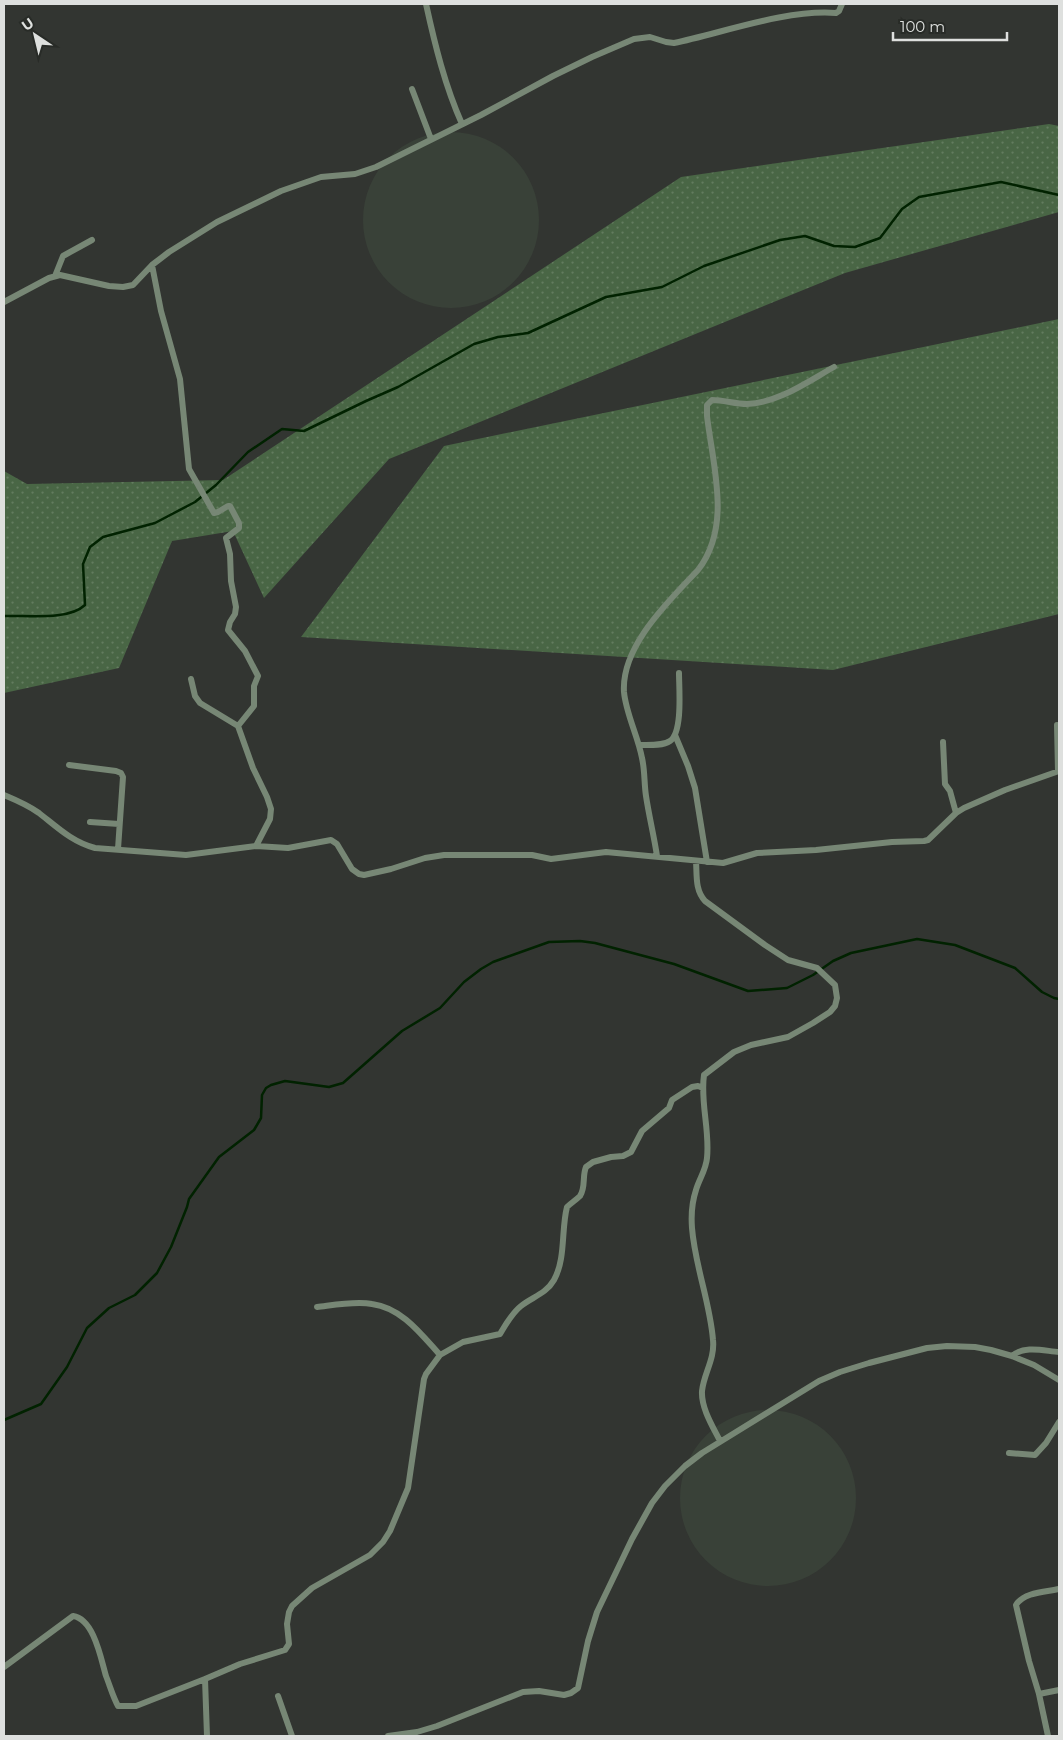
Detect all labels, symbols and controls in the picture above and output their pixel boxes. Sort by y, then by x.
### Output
north arrow [10,10,60,60]
scale bar [893,10,1007,42]
text: U [18,14,37,35]
text: 100 m [900,17,945,36]

